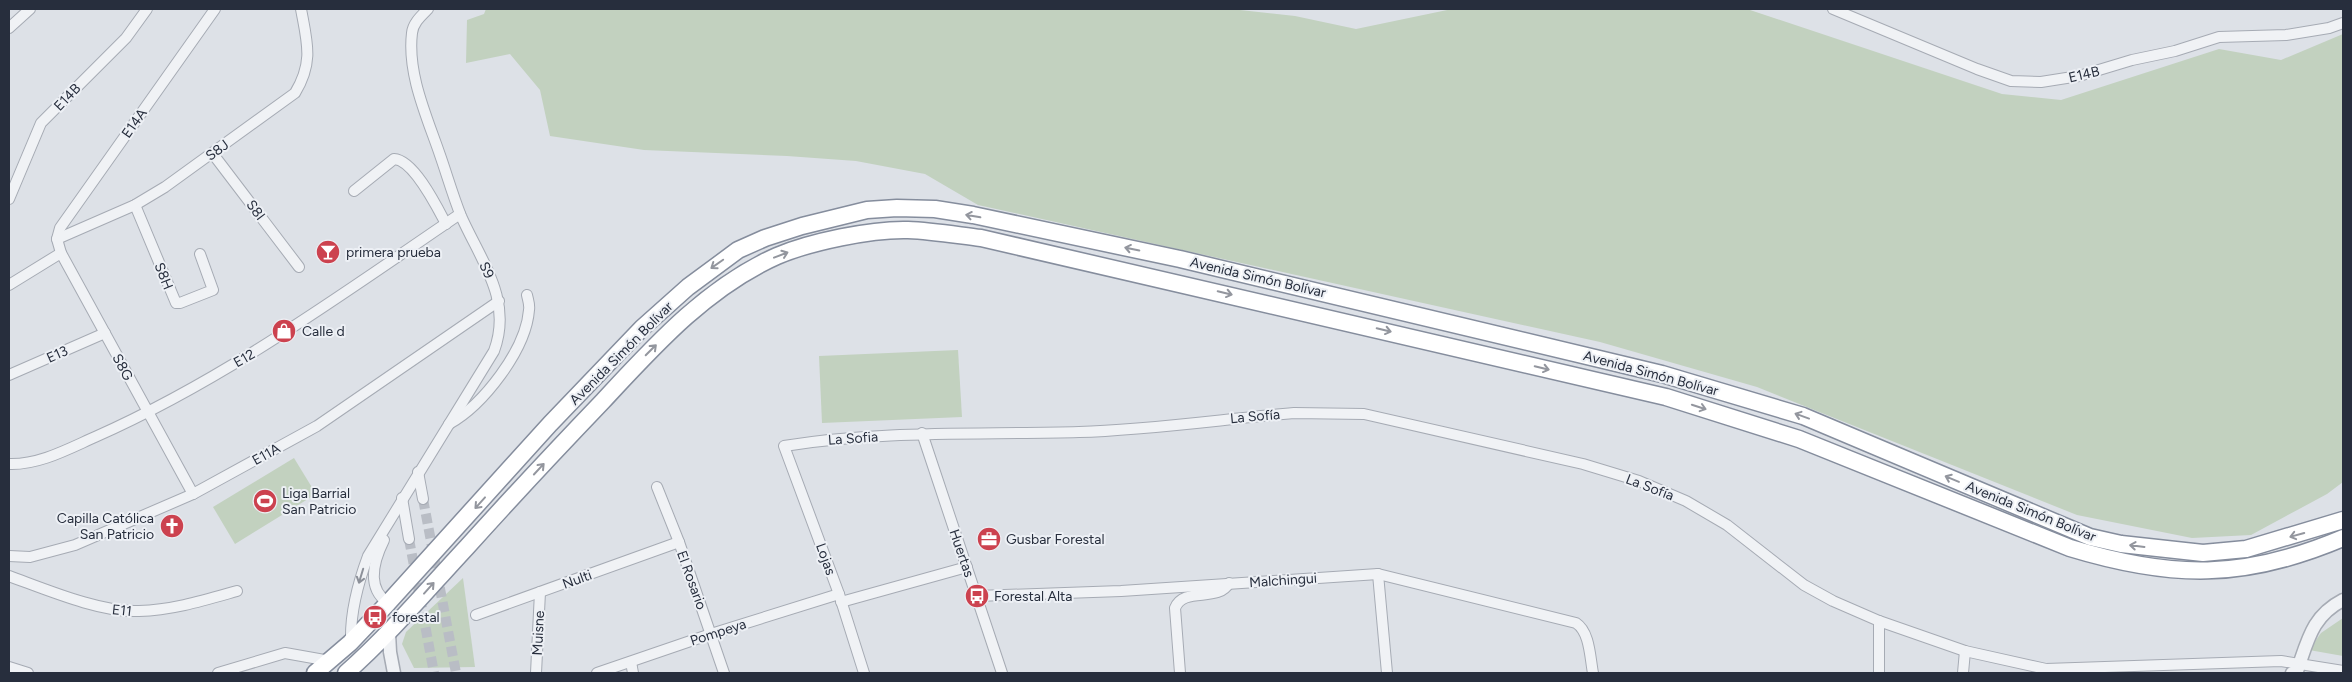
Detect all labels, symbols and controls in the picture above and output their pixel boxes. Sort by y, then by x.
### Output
street label: E14B [2067,63,2101,86]
street label: E14B [50,80,84,115]
street label: E14A [118,105,151,141]
street label: S8J [202,136,232,164]
street label: S8I [242,197,269,224]
one-way arrow [966,210,982,220]
bar icon: primera prueba [315,239,341,265]
one-way arrow [1125,243,1141,253]
place label: primera prueba [346,244,441,261]
one-way arrow [773,250,788,259]
street label: Avenida Simón Bolívar [1188,254,1328,301]
street label: S9 [475,259,498,281]
one-way arrow [711,259,725,269]
street label: S8H [150,260,177,292]
one-way arrow [1217,289,1233,298]
street label: Avenida Simón Bolívar [566,298,677,409]
shop icon: Calle d [271,318,297,344]
place label: Calle d [302,323,345,340]
one-way arrow [1375,326,1391,335]
street label: E13 [44,342,71,367]
one-way arrow [644,345,656,357]
street label: E12 [231,346,258,371]
street label: Avenida Simón Bolívar [1582,347,1720,400]
street label: S8G [109,351,137,384]
one-way arrow [1533,364,1549,373]
one-way arrow [1691,403,1707,413]
street label: La Sofía [1229,406,1281,427]
one-way arrow [1795,411,1810,420]
street label: La Sofia [827,428,879,449]
street label: E11A [249,440,284,469]
one-way arrow [533,462,545,475]
street label: La Sofía [1623,471,1676,504]
one-way arrow [1945,473,1960,483]
street label: Avenida Simón Bolívar [1963,478,2099,545]
place label: Liga Barrial San Patricio [282,485,356,518]
sports icon: Liga Barrial San Patricio [252,488,278,514]
one-way arrow [474,496,485,509]
place label: Capilla Católica San Patricio [57,510,154,543]
church icon: Capilla Católica San Patricio [159,513,185,539]
office icon: Gusbar Forestal [976,526,1002,552]
street label: Huertas [945,527,978,579]
one-way arrow [2289,530,2305,540]
place label: Gusbar Forestal [1006,531,1105,548]
street label: Lojas [812,541,839,578]
one-way arrow [2129,541,2145,551]
street label: El Rosario [673,548,710,612]
street label: Nulti [560,566,594,593]
one-way arrow [355,568,365,584]
street label: Malchingui [1249,570,1317,591]
one-way arrow [424,582,435,595]
bus stop icon: Forestal Alta [964,583,990,609]
place label: Forestal Alta [994,588,1072,605]
street label: E11 [111,601,133,620]
bus stop icon: forestal [362,604,388,630]
place label: forestal [392,609,440,626]
street label: Muisne [529,610,548,656]
street label: Pompeya [688,615,748,650]

